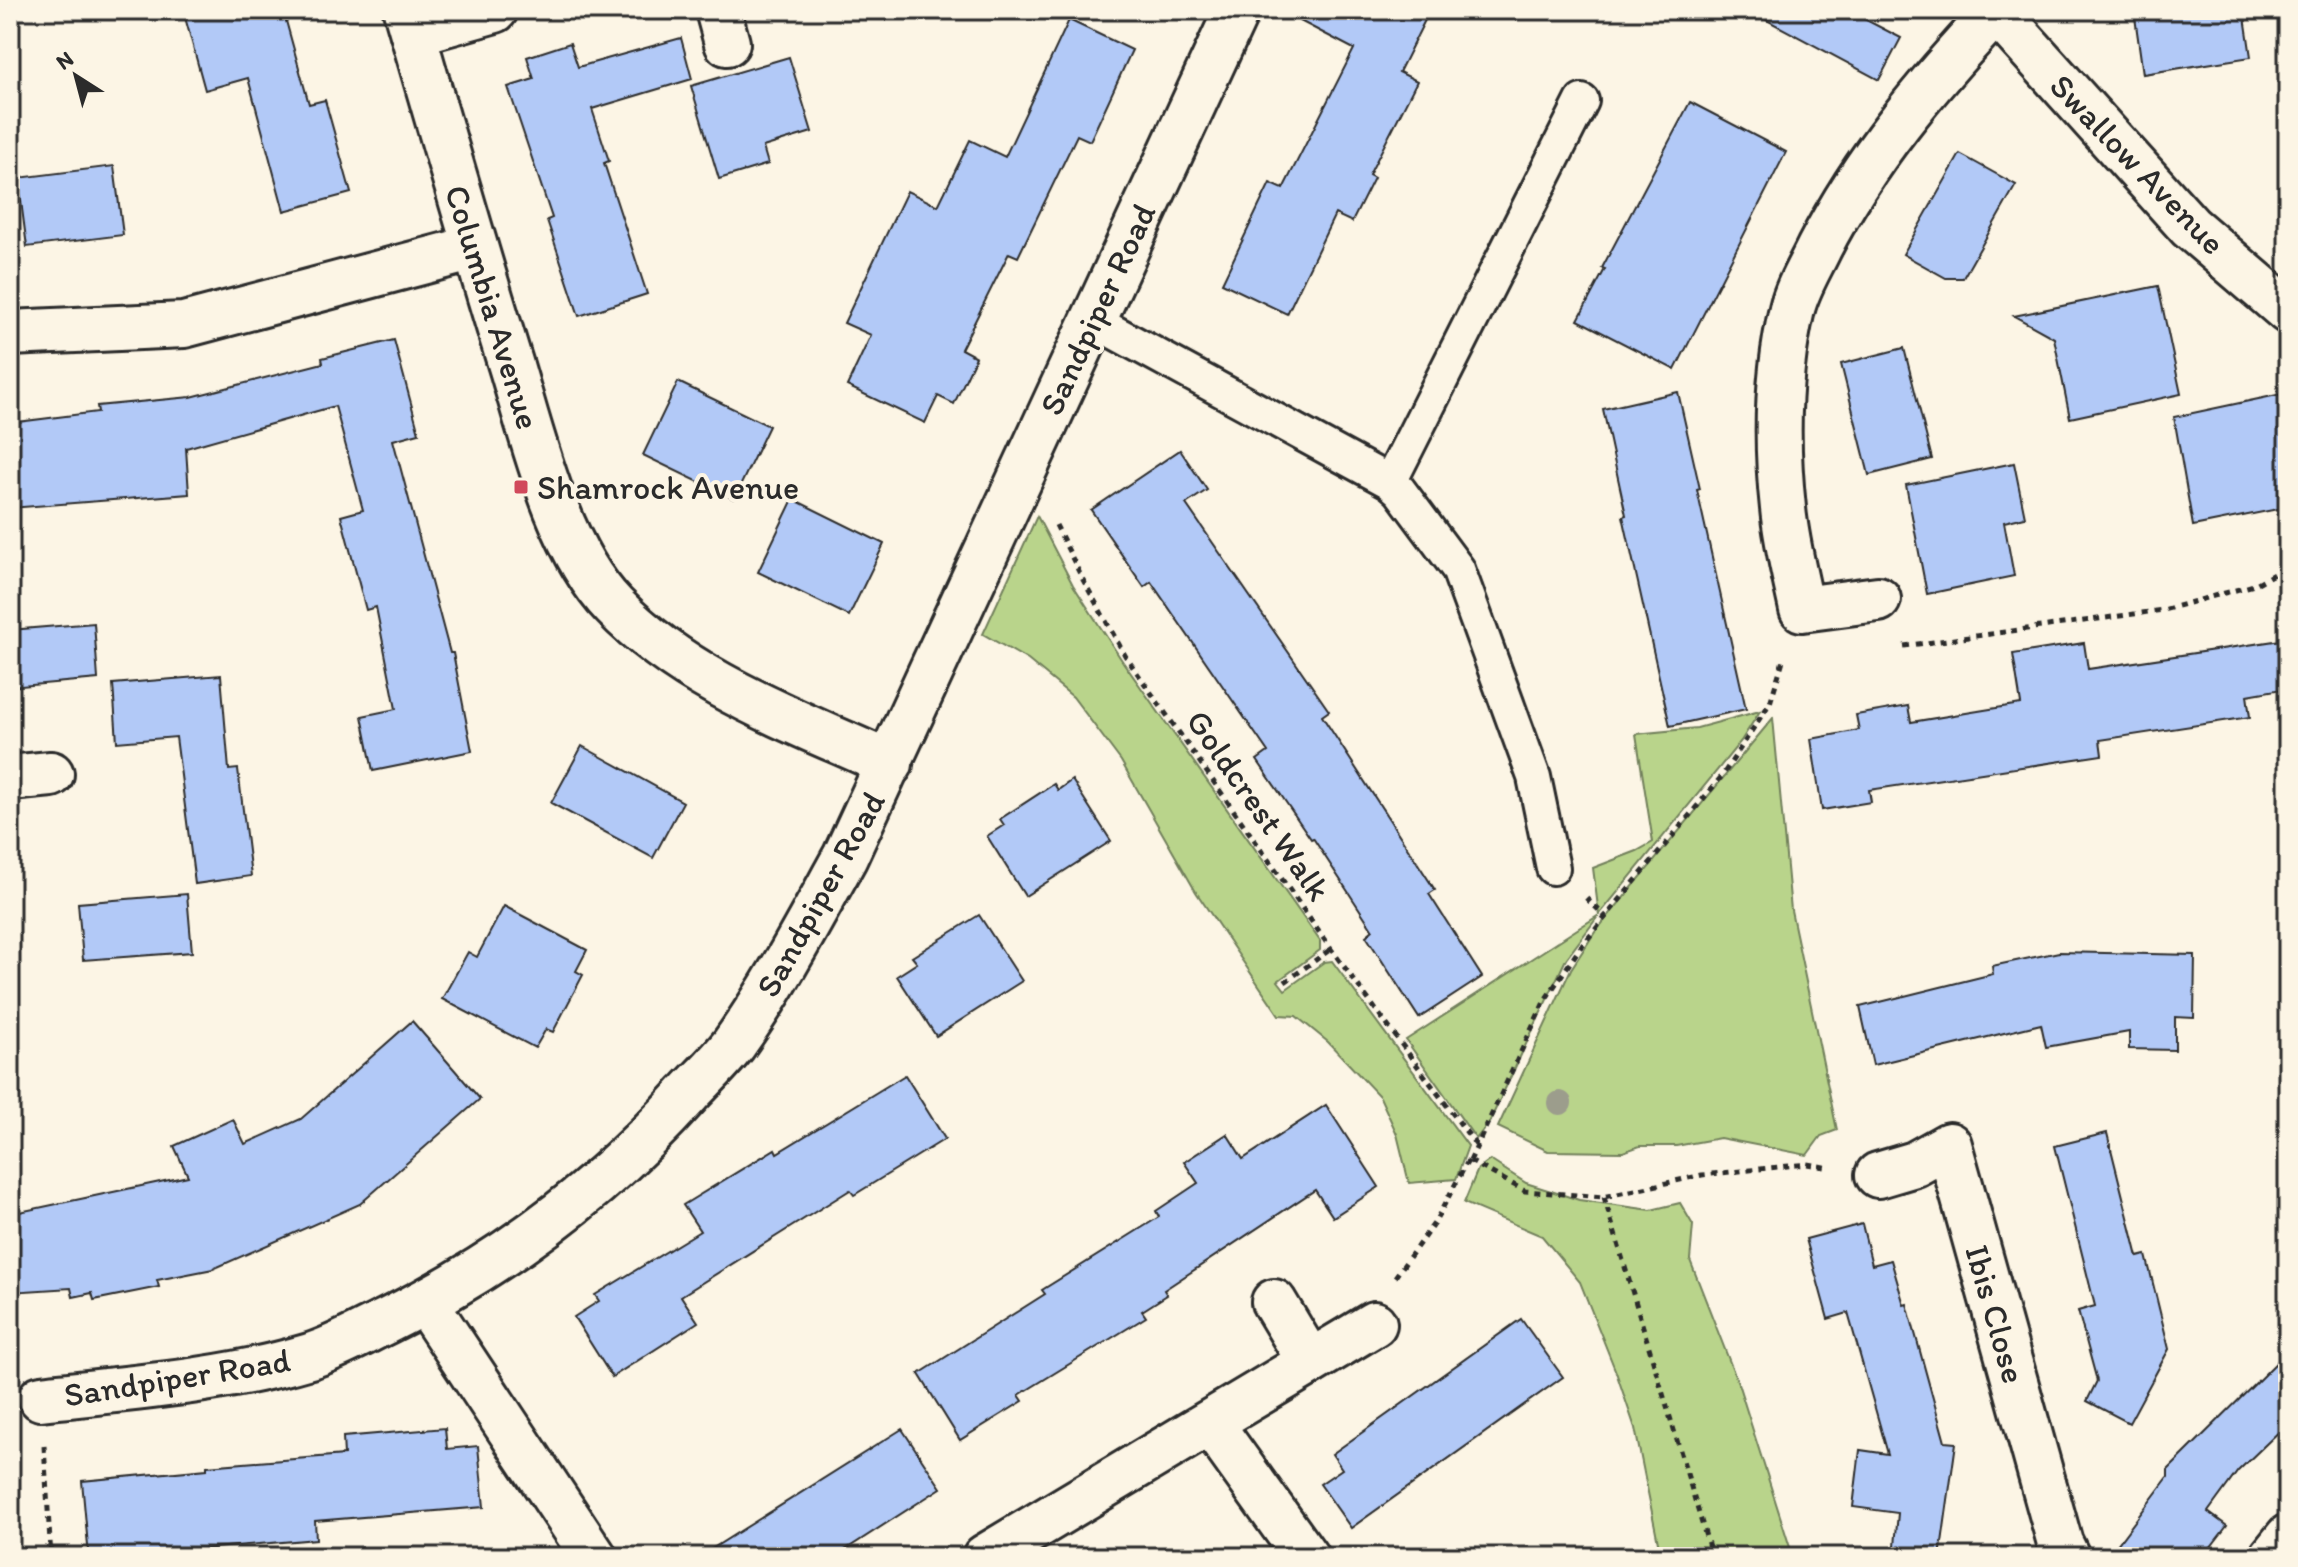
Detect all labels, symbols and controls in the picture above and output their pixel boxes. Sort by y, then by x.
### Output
north arrow [36,36,116,116]
text: N [51,45,78,76]
street label: Swallow Avenue [2041,65,2234,263]
street label: Columbia Avenue [436,180,549,434]
street label: Sandpiper Road [1031,196,1165,422]
place label: Shamrock Avenue [537,467,799,508]
marker: Shamrock Avenue [512,478,530,496]
street label: Goldcrest Walk [1178,702,1339,909]
street label: Sandpiper Road [747,784,894,1004]
street label: Ibis Close [1956,1240,2035,1388]
street label: Sandpiper Road [61,1339,294,1416]

